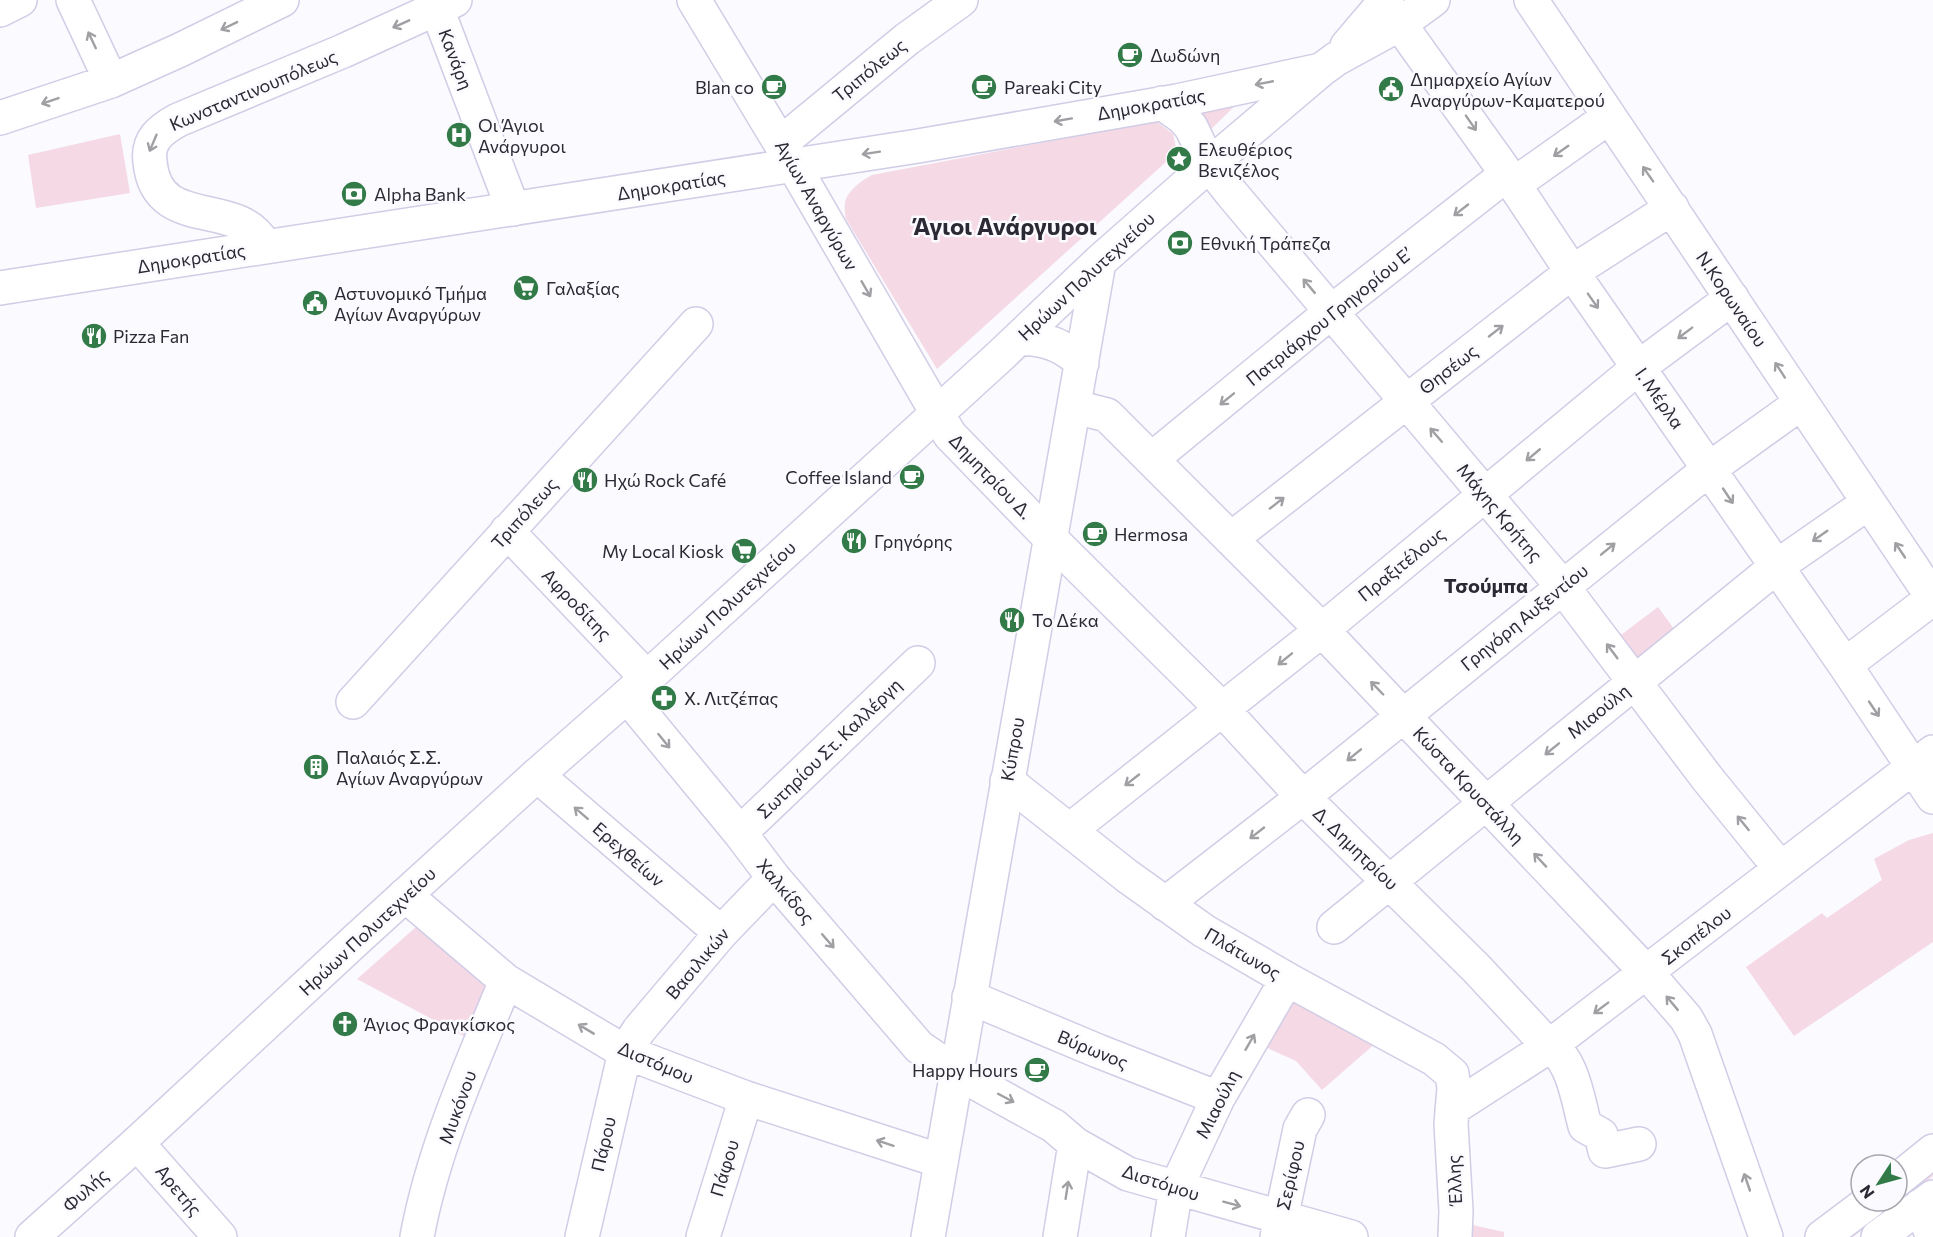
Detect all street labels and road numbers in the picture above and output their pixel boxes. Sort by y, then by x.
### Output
street label: Κανάρη [434,25,478,93]
street label: Τριπόλεως [828,34,910,106]
street label: Κωνσταντινουπόλεως [166,45,340,135]
street label: Δημοκρατίας [1095,84,1207,124]
street label: Αγίων Αναργύρων [771,136,863,274]
street label: Δημοκρατίας [615,166,727,204]
street label: Ηρώων Πολυτεχνείου [1013,207,1159,345]
street label: Δημοκρατίας [135,239,247,277]
street label: Πατριάρχου Γρηγορίου Ε’ [1241,242,1417,390]
street label: Ν.Κορωναίου [1692,247,1772,351]
street label: Θησέως [1414,339,1482,399]
street label: Ι. Μέρλα [1631,363,1689,433]
street label: Δημητρίου Δ. [945,429,1037,523]
street label: Μάχης Κρήτης [1453,458,1547,566]
street label: Τριπόλεως [486,473,562,553]
street label: Πραξιτέλους [1353,522,1449,606]
street label: Ηρώων Πολυτεχνείου [654,536,800,674]
street label: Γρηγόρη Αυξεντίου [1456,559,1592,675]
street label: Αφροδίτης [538,564,616,644]
street label: Σωτηρίου Στ. Καλλέργη [752,673,906,823]
street label: Μιαούλη [1562,679,1634,743]
street label: Κύπρου [996,715,1028,783]
street label: Κώστα Κρυστάλλη [1409,722,1529,848]
street label: Δ. Δημητρίου [1309,802,1403,894]
street label: Ερεχθείων [589,817,669,891]
street label: Χαλκίδος [753,854,820,928]
street label: Ηρώων Πολυτεχνείου [294,862,440,1000]
street label: Σκοπέλου [1657,901,1735,969]
street label: Πλάτωνος [1201,922,1285,984]
street label: Βασιλικών [661,923,733,1003]
street label: Βύρωνος [1054,1025,1132,1073]
street label: Διστόμου [615,1036,697,1088]
street label: Μιαούλη [1190,1066,1244,1142]
street label: Μυκόνου [434,1067,480,1147]
street label: Πάρου [586,1114,620,1174]
street label: Πάφου [705,1137,743,1199]
street label: Σερίφου [1271,1138,1309,1212]
street label: Έλλης [1442,1154,1466,1208]
street label: Διστόμου [1119,1159,1203,1205]
street label: Αρετής [151,1160,207,1220]
street label: Φυλής [58,1164,112,1216]

